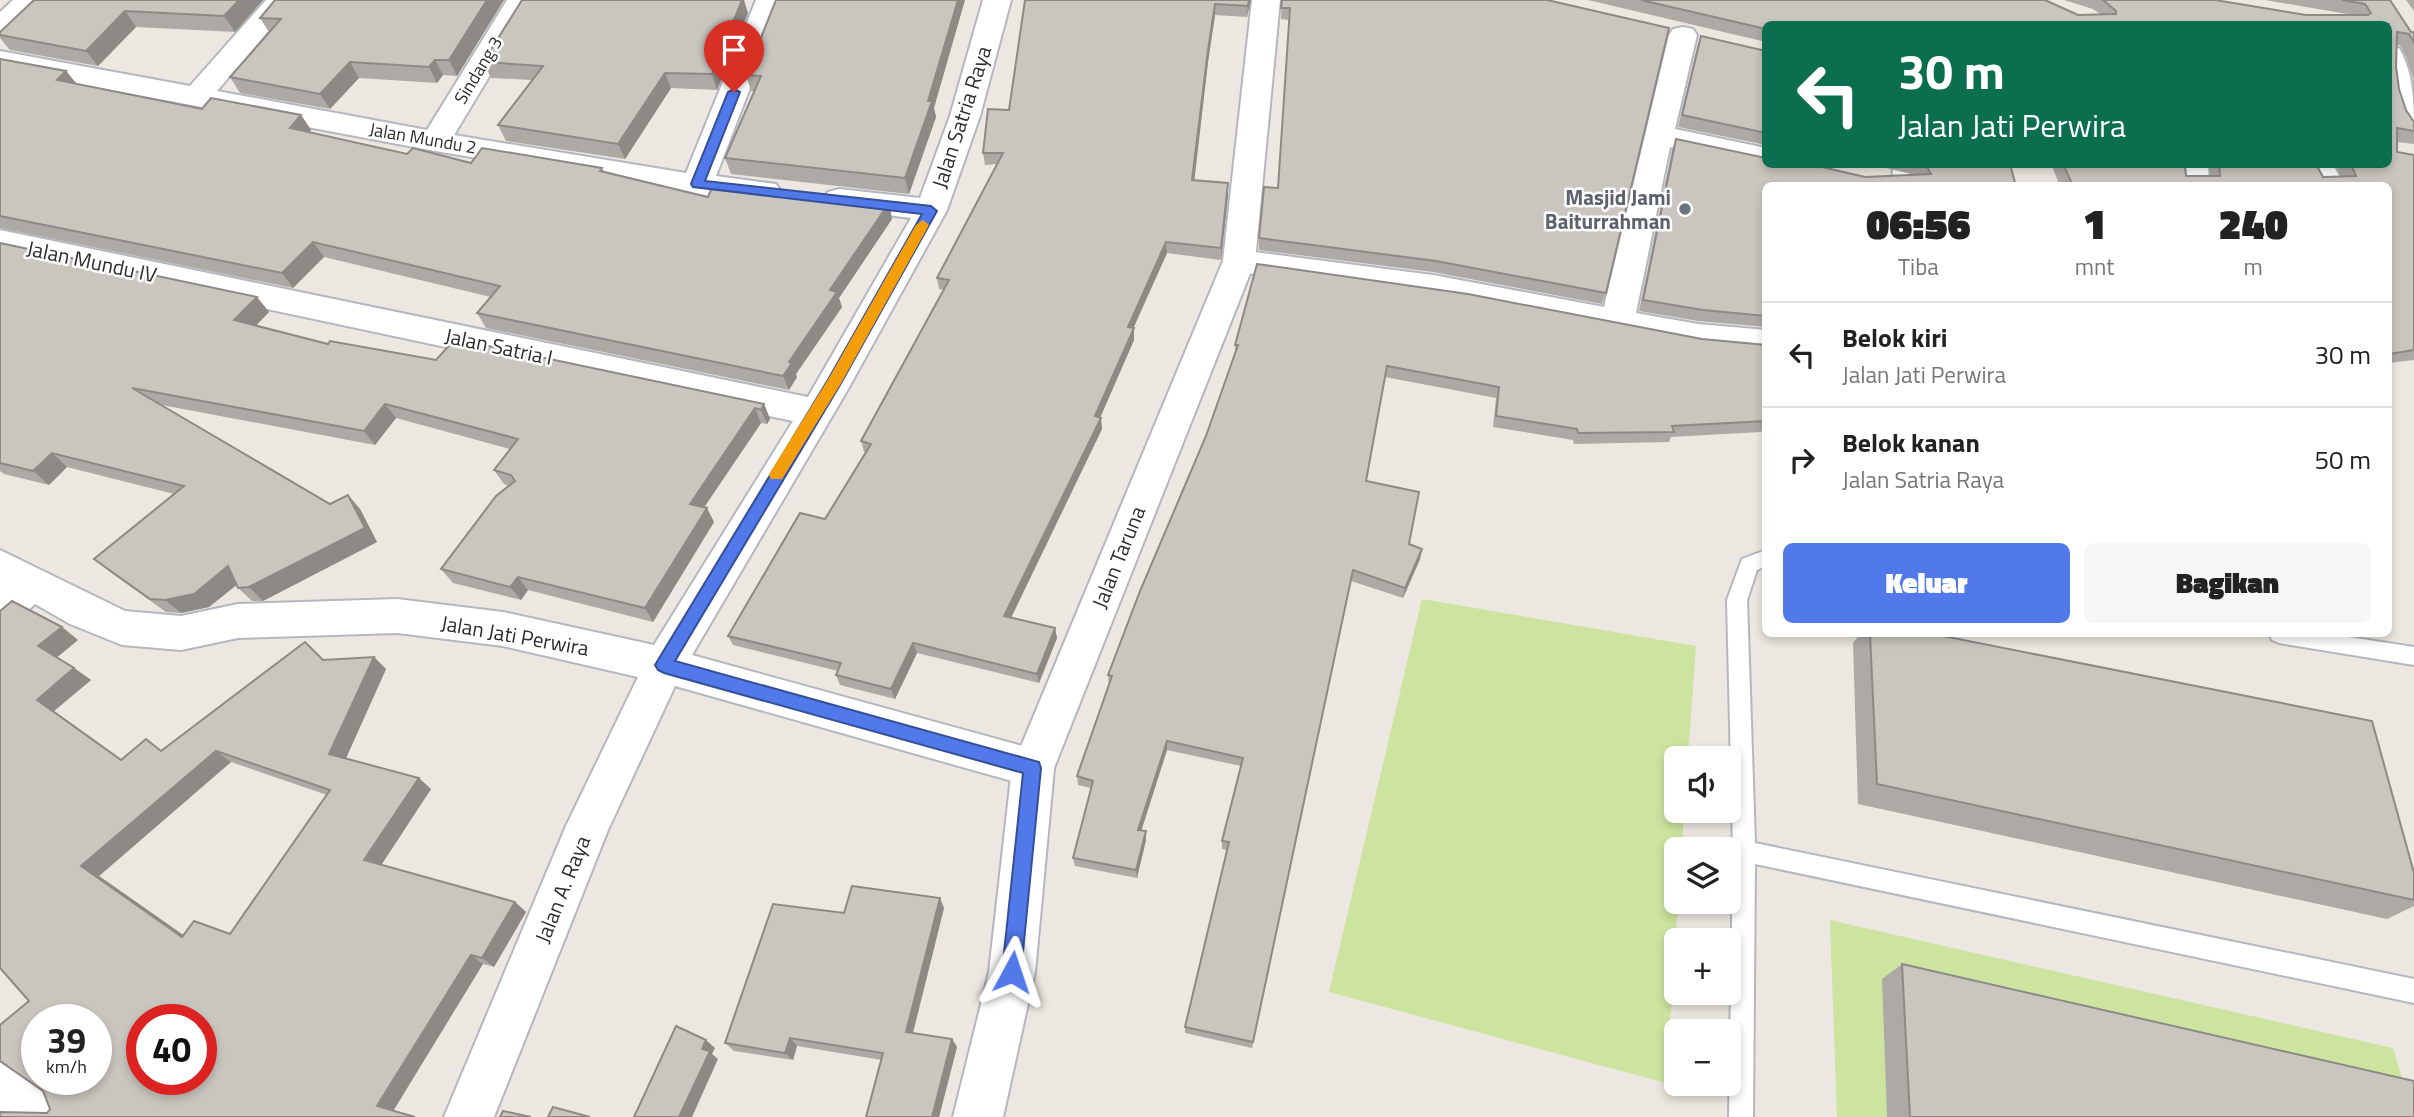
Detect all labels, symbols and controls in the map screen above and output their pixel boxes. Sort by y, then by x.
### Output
pin [704,20,764,92]
street label: Sindang 3 [447,31,509,109]
icon: arrive [715,31,753,69]
text: 30 m [1898,33,2005,108]
street label: Jalan Satria Raya [923,41,999,192]
icon: left [1783,49,1874,140]
text: Jalan Jati Perwira [1898,101,2126,149]
street label: Jalan Mundu 2 [367,115,479,161]
place label: Masjid Jami Baiturrahman [1545,181,1671,237]
text: 06:56 [1866,191,1971,255]
text: 1 [2083,191,2106,255]
text: 240 [2219,191,2288,255]
marker: Masjid Jami Baiturrahman [1677,201,1693,217]
street label: Jalan Mundu IV [24,232,160,290]
text: Tiba [1898,249,1939,284]
text: mnt [2075,249,2114,284]
text: m [2244,249,2263,284]
text: Belok kiri [1842,318,1948,357]
street label: Jalan Satria I [442,319,556,373]
text: 30 m [2314,335,2371,374]
icon: left [1783,336,1821,374]
text: Jalan Jati Perwira [1842,357,2006,392]
text: Belok kanan [1842,423,1980,462]
text: 50 m [2314,440,2371,479]
icon: right [1783,441,1821,479]
text: Jalan Satria Raya [1842,462,2004,497]
street label: Jalan Taruna [1083,501,1153,613]
button: Keluar [1783,543,2070,623]
button: Bagikan [2084,543,2371,623]
street label: Jalan Jati Perwira [439,606,592,664]
map controls [1664,746,1741,1096]
button: sound [1664,746,1741,823]
street label: Jalan A. Raya [526,830,598,948]
button: layers [1664,837,1741,914]
button: + [1664,928,1741,1005]
position arrow [975,935,1049,1009]
speed limit sign: 40 [126,1004,217,1095]
text: 39 [47,1013,86,1067]
button: − [1664,1019,1741,1096]
text: km/h [46,1053,87,1080]

